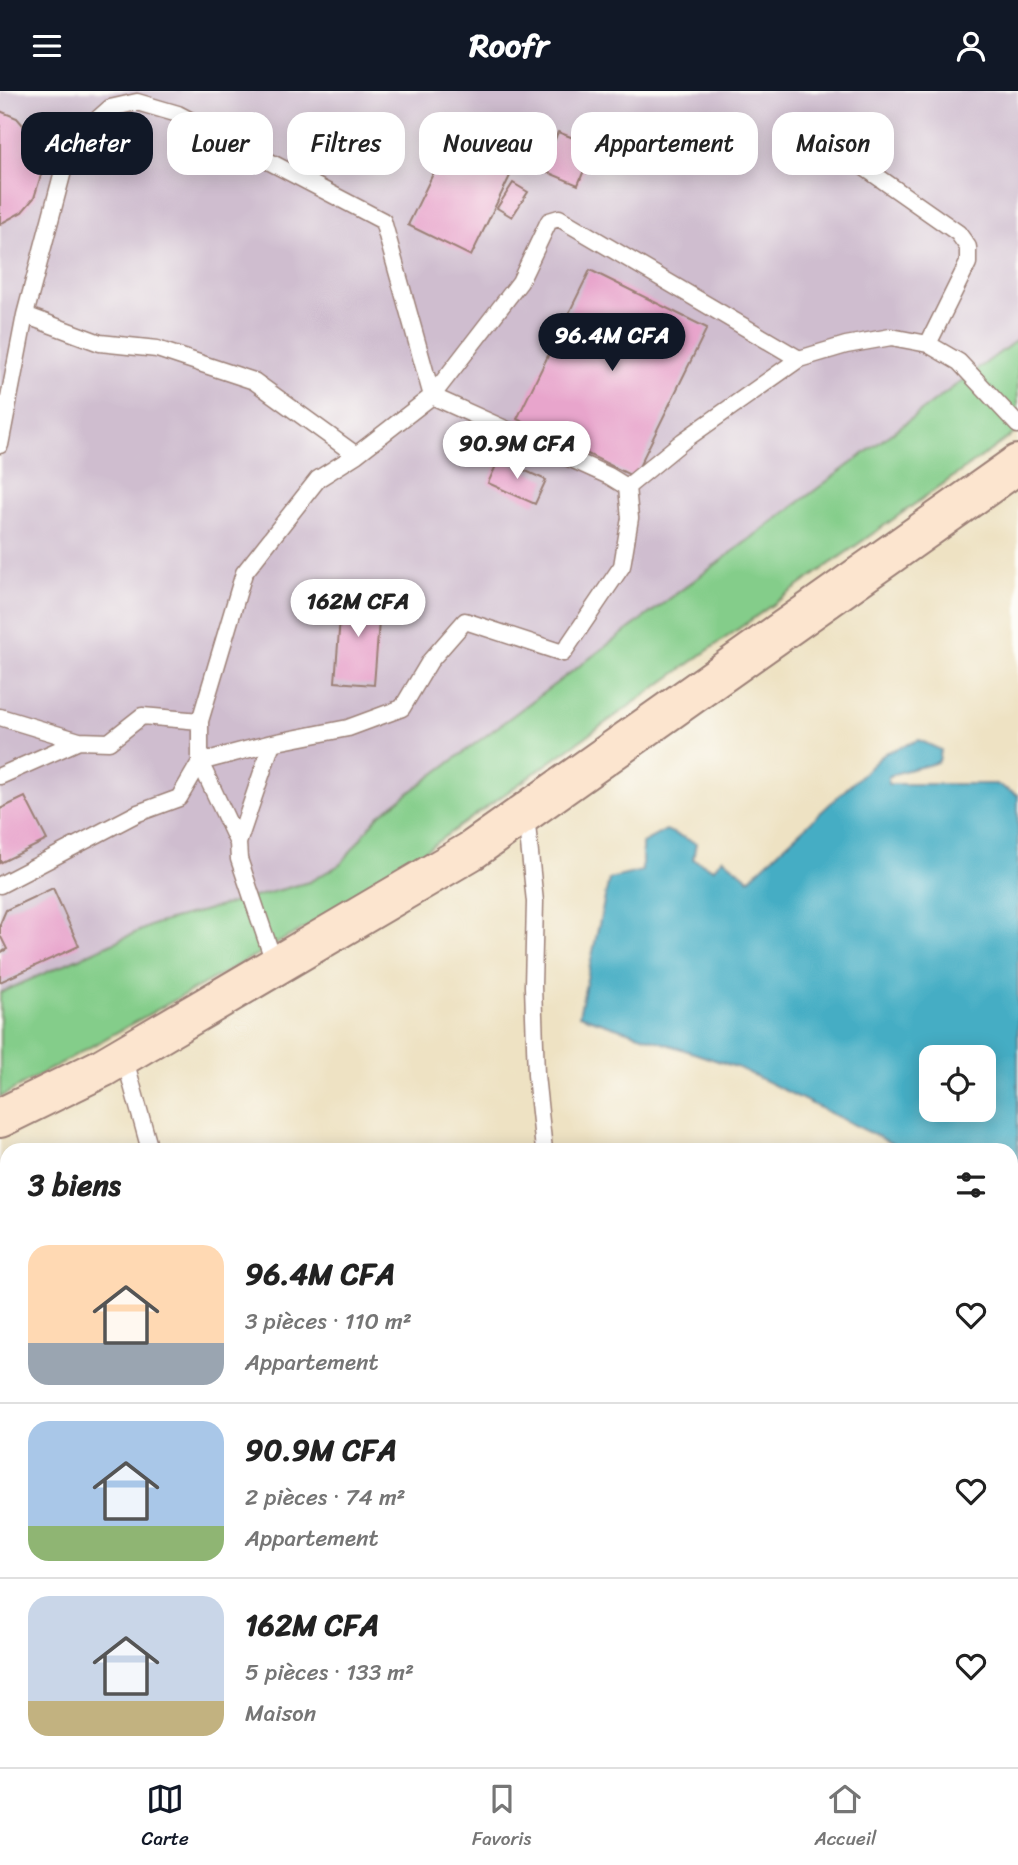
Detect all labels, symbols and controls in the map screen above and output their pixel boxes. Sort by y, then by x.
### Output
text: Roofr [469,17,549,74]
icon: menu [28,27,66,65]
icon: person [952,27,990,65]
chip: Acheter [21,112,153,175]
chip: Louer [167,112,273,175]
chip: Filtres [287,112,405,175]
chip: Nouveau [419,112,557,175]
chip: Appartement [571,112,758,175]
chip: Maison [772,112,894,175]
pin: 96.4M CFA [532,313,692,373]
text: 96.4M CFA [554,315,670,356]
pin: 90.9M CFA [437,421,597,481]
text: 90.9M CFA [459,423,575,464]
pin: 162M CFA [286,580,430,639]
text: 162M CFA [307,581,409,622]
map controls [919,1045,996,1122]
button: locate [919,1045,996,1122]
text: 3 biens [28,1158,121,1212]
icon: filters [952,1166,990,1204]
text: 96.4M CFA [245,1247,395,1301]
icon: home [84,1273,168,1357]
icon: heart [952,1296,990,1334]
text: 3 pièces · 110 m² [245,1301,412,1342]
text: Appartement [245,1342,379,1383]
text: 90.9M CFA [245,1423,397,1477]
icon: home [84,1449,168,1533]
icon: heart [952,1472,990,1510]
text: 2 pièces · 74 m² [245,1477,406,1518]
text: Appartement [245,1518,379,1559]
text: 162M CFA [245,1598,379,1652]
icon: home [84,1624,168,1708]
icon: heart [952,1647,990,1685]
text: 5 pièces · 133 m² [245,1652,414,1693]
text: Maison [245,1693,316,1734]
tab: Carte [142,1780,189,1855]
tab: Favoris [472,1780,531,1855]
tab: Accueil [814,1780,876,1855]

